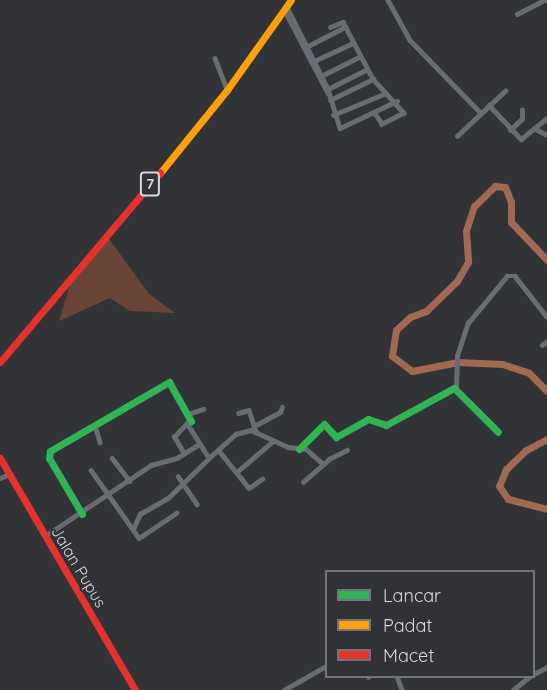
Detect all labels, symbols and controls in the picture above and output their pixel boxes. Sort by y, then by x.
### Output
road number: 7 [140,172,160,196]
street label: Jalan Pupus [47,523,111,611]
legend [325,570,535,678]
text: Lancar [383,584,441,607]
text: Padat [383,614,432,637]
text: Macet [383,644,434,667]

